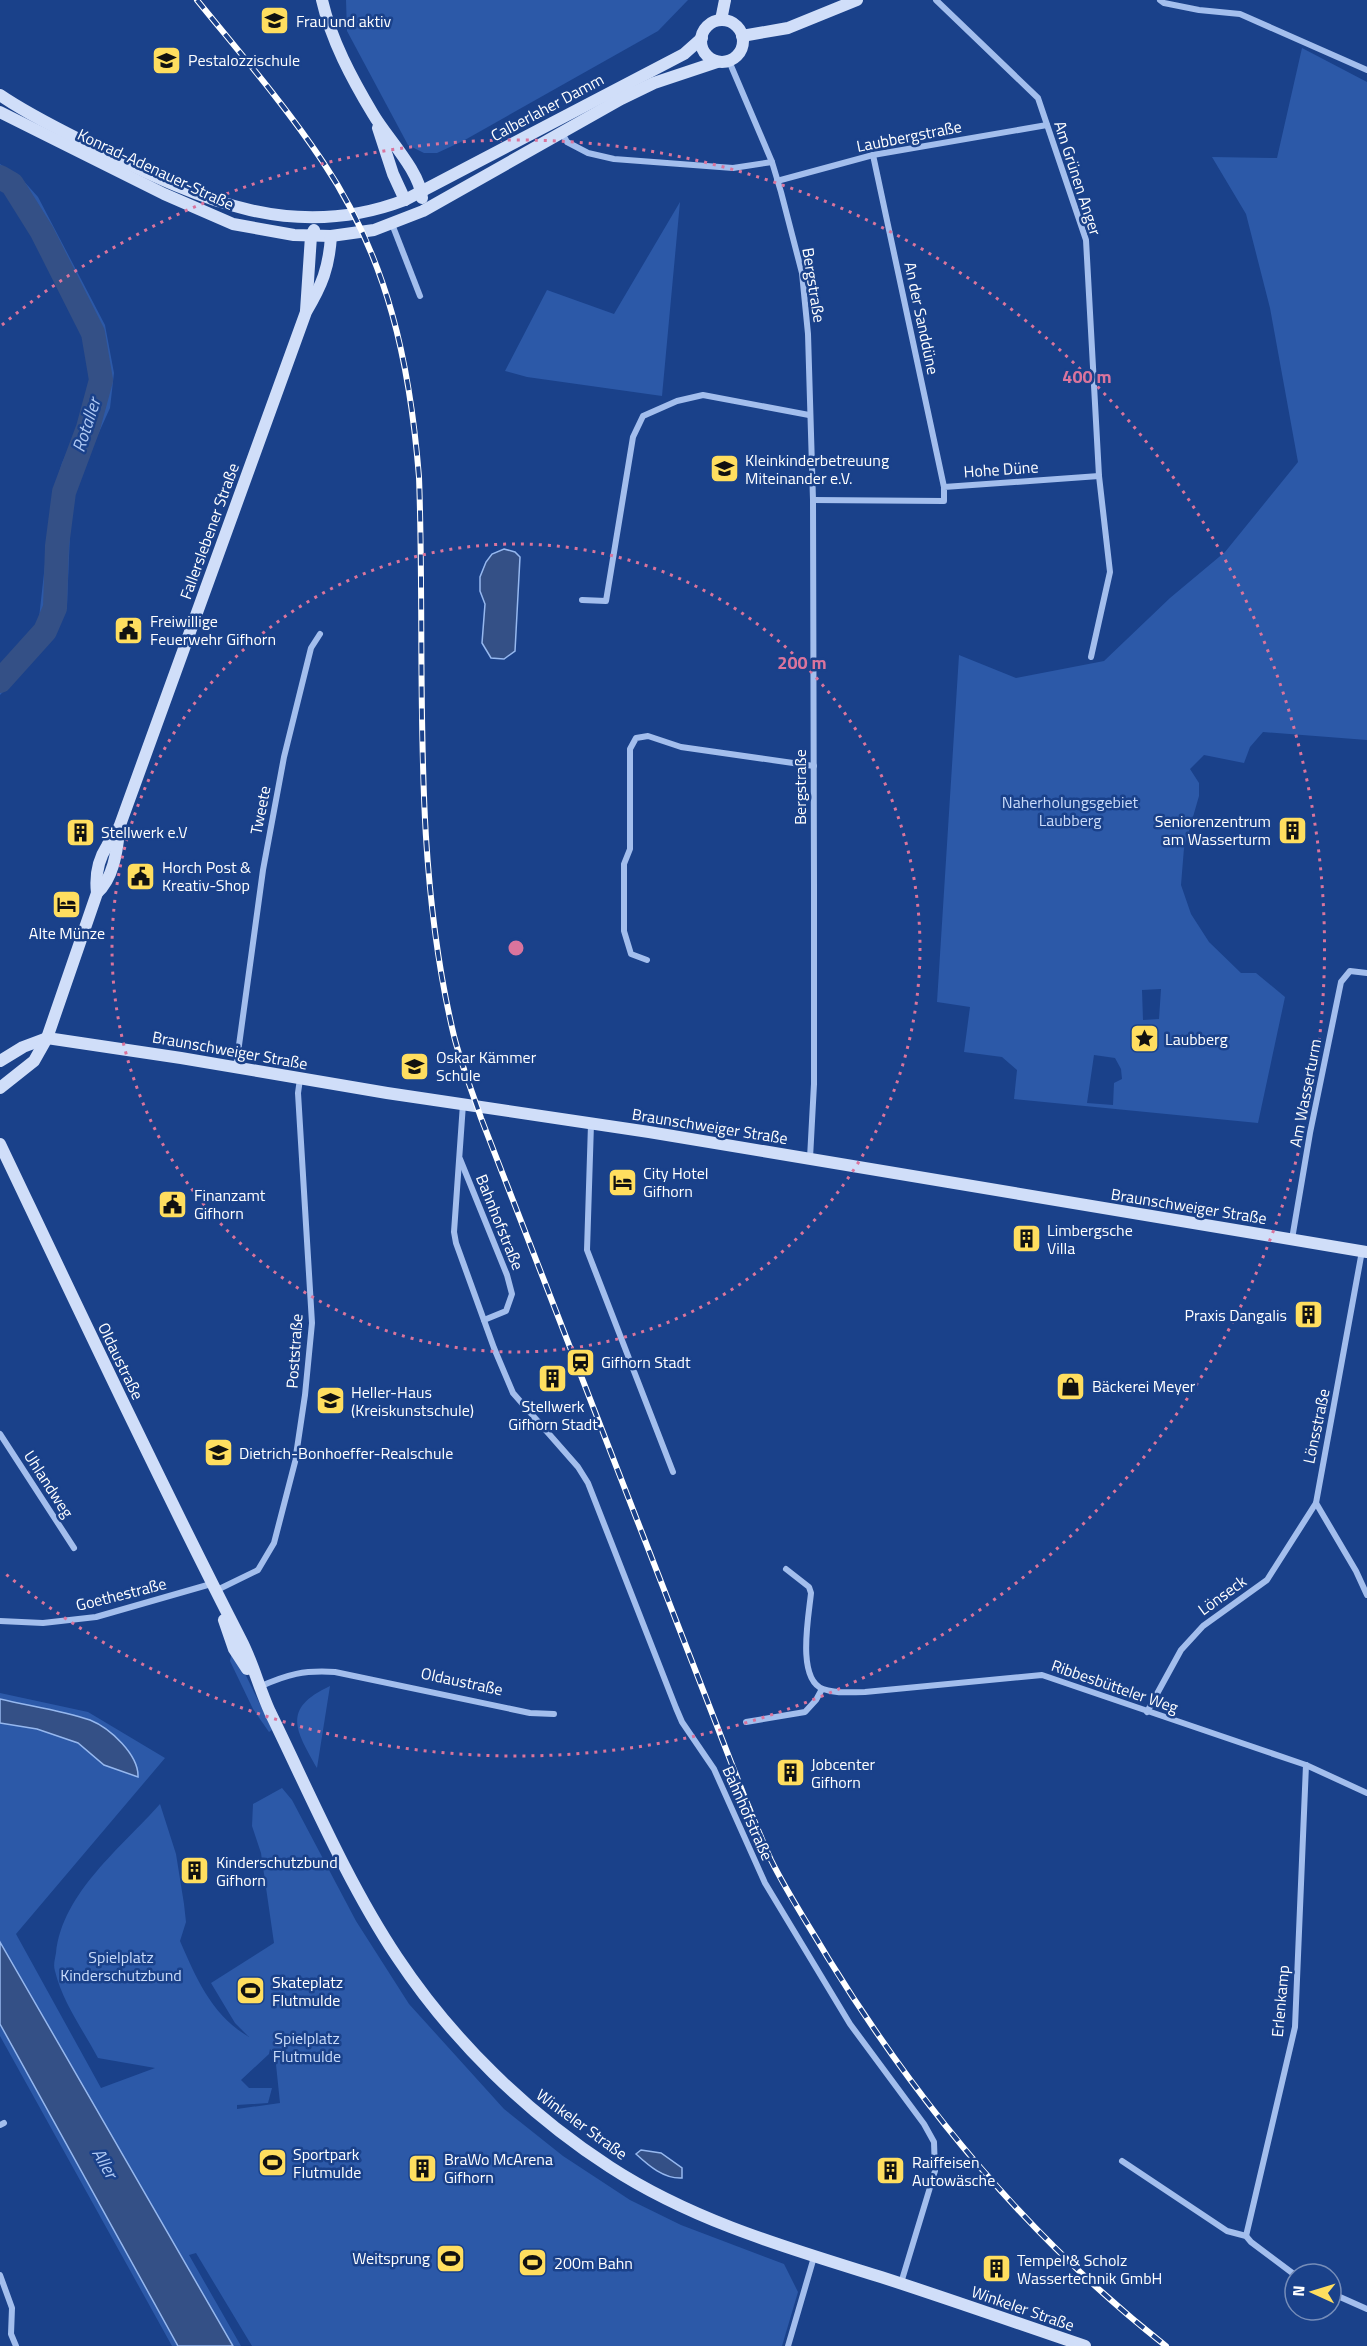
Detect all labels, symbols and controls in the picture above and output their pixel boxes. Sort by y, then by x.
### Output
school or university icon: Frau und aktiv [259,5,291,37]
place label: Frau und aktiv [296,9,392,33]
school or university icon: Pestalozzischule [151,44,183,76]
place label: Pestalozzischule [188,48,300,72]
street label: Calberlaher Damm [486,67,608,147]
street label: Laubbergstraße [854,114,964,158]
street label: Am Grünen Anger [1048,118,1108,239]
street label: Konrad-Adenauer-Straße [74,122,238,216]
street label: Bergstraße [796,246,832,324]
street label: An der Sanddüne [898,259,946,377]
text: 400 m [1062,363,1112,390]
water label: Rotaller [65,392,108,455]
place label: Kleinkinderbetreuung Miteinander e.V. [745,448,889,490]
school or university icon: Kleinkinderbetreuung Miteinander e.V. [708,453,740,485]
street label: Hohe Düne [963,454,1039,484]
street label: Fallerslebener Straße [173,460,245,602]
place label: Freiwillige Feuerwehr Gifhorn [150,609,276,651]
public building icon: Freiwillige Feuerwehr Gifhorn [113,614,145,646]
text: 200 m [777,649,827,676]
street label: Bergstraße [788,749,812,825]
street label: Tweete [244,784,276,836]
park label: Naherholungsgebiet Laubberg [1002,790,1139,832]
place label: Seniorenzentrum am Wasserturm [1155,809,1271,851]
building icon: Seniorenzentrum am Wasserturm [1276,814,1308,846]
building icon: Stellwerk e.V [64,816,96,848]
place label: Stellwerk e.V [101,820,188,844]
place label: Horch Post & Kreativ-Shop [162,855,251,897]
public building icon: Horch Post & Kreativ-Shop [125,860,157,892]
hotel icon: Alte Münze [51,889,83,921]
place label: Alte Münze [29,921,105,945]
centre of rings [506,938,526,958]
place icon: Laubberg [1128,1023,1160,1055]
street label: Braunschweiger Straße [150,1025,310,1075]
place label: Laubberg [1165,1027,1228,1051]
street label: Am Wasserturm [1283,1037,1327,1149]
place label: Oskar Kämmer Schule [436,1045,537,1087]
school or university icon: Oskar Kämmer Schule [399,1050,431,1082]
street label: Braunschweiger Straße [630,1102,790,1150]
place label: City Hotel Gifhorn [643,1161,709,1203]
hotel icon: City Hotel Gifhorn [606,1166,638,1198]
street label: Bahnhofstraße [470,1171,530,1273]
street label: Braunschweiger Straße [1109,1182,1269,1230]
place label: Finanzamt Gifhorn [194,1183,266,1225]
public building icon: Finanzamt Gifhorn [157,1188,189,1220]
place label: Limbergsche Villa [1047,1218,1133,1260]
building icon: Limbergsche Villa [1010,1223,1042,1255]
building icon: Praxis Dangalis [1292,1299,1324,1331]
place label: Praxis Dangalis [1184,1303,1287,1327]
street label: Poststraße [279,1313,309,1389]
street label: Oldaustraße [92,1318,150,1404]
station icon: Gifhorn Stadt [564,1346,596,1378]
place label: Gifhorn Stadt [601,1350,691,1374]
building icon: Stellwerk Gifhorn Stadt [537,1362,569,1394]
shop icon: Bäckerei Meyer [1055,1370,1087,1402]
place label: Bäckerei Meyer [1092,1374,1196,1398]
place label: Heller-Haus (Kreiskunstschule) [351,1380,474,1422]
school or university icon: Heller-Haus (Kreiskunstschule) [314,1385,346,1417]
street label: Lönsstraße [1296,1386,1336,1466]
place label: Stellwerk Gifhorn Stadt [508,1394,598,1436]
school or university icon: Dietrich-Bonhoeffer-Realschule [202,1437,234,1469]
place label: Dietrich-Bonhoeffer-Realschule [239,1441,453,1465]
street label: Uhlandweg [18,1446,80,1522]
street label: Lönseck [1193,1569,1251,1621]
street label: Goethestraße [73,1571,169,1617]
street label: Ribbesbütteler Weg [1048,1653,1182,1719]
street label: Oldaustraße [419,1661,505,1701]
place label: Jobcenter Gifhorn [811,1752,876,1794]
building icon: Jobcenter Gifhorn [774,1757,806,1789]
street label: Bahnhofstraße [716,1762,780,1864]
place label: Kinderschutzbund Gifhorn [216,1850,338,1892]
building icon: Kinderschutzbund Gifhorn [179,1855,211,1887]
park label: Spielplatz Kinderschutzbund [60,1945,182,1987]
street label: Erlenkamp [1265,1964,1295,2038]
place label: Skateplatz Flutmulde [272,1970,343,2012]
sports icon: Skateplatz Flutmulde [235,1975,267,2007]
park label: Spielplatz Flutmulde [273,2026,341,2068]
street label: Winkeler Straße [531,2083,633,2165]
place label: Sportpark Flutmulde [293,2142,361,2184]
water label: Aller [85,2143,126,2185]
sports icon: Sportpark Flutmulde [256,2147,288,2179]
place label: BraWo McArena Gifhorn [444,2147,553,2189]
place label: Raiffeisen Autowäsche [912,2150,995,2192]
building icon: BraWo McArena Gifhorn [407,2152,439,2184]
building icon: Raiffeisen Autowäsche [875,2155,907,2187]
sports icon: Weitsprung [435,2242,467,2274]
place label: Weitsprung [352,2246,430,2270]
sports icon: 200m Bahn [517,2247,549,2279]
place label: Tempel & Scholz Wassertechnik GmbH [1017,2248,1162,2290]
place label: 200m Bahn [554,2251,633,2275]
building icon: Tempel & Scholz Wassertechnik GmbH [980,2253,1012,2285]
north arrow [1283,2262,1343,2322]
street label: Winkeler Straße [968,2279,1078,2337]
text: N [1286,2285,1310,2297]

